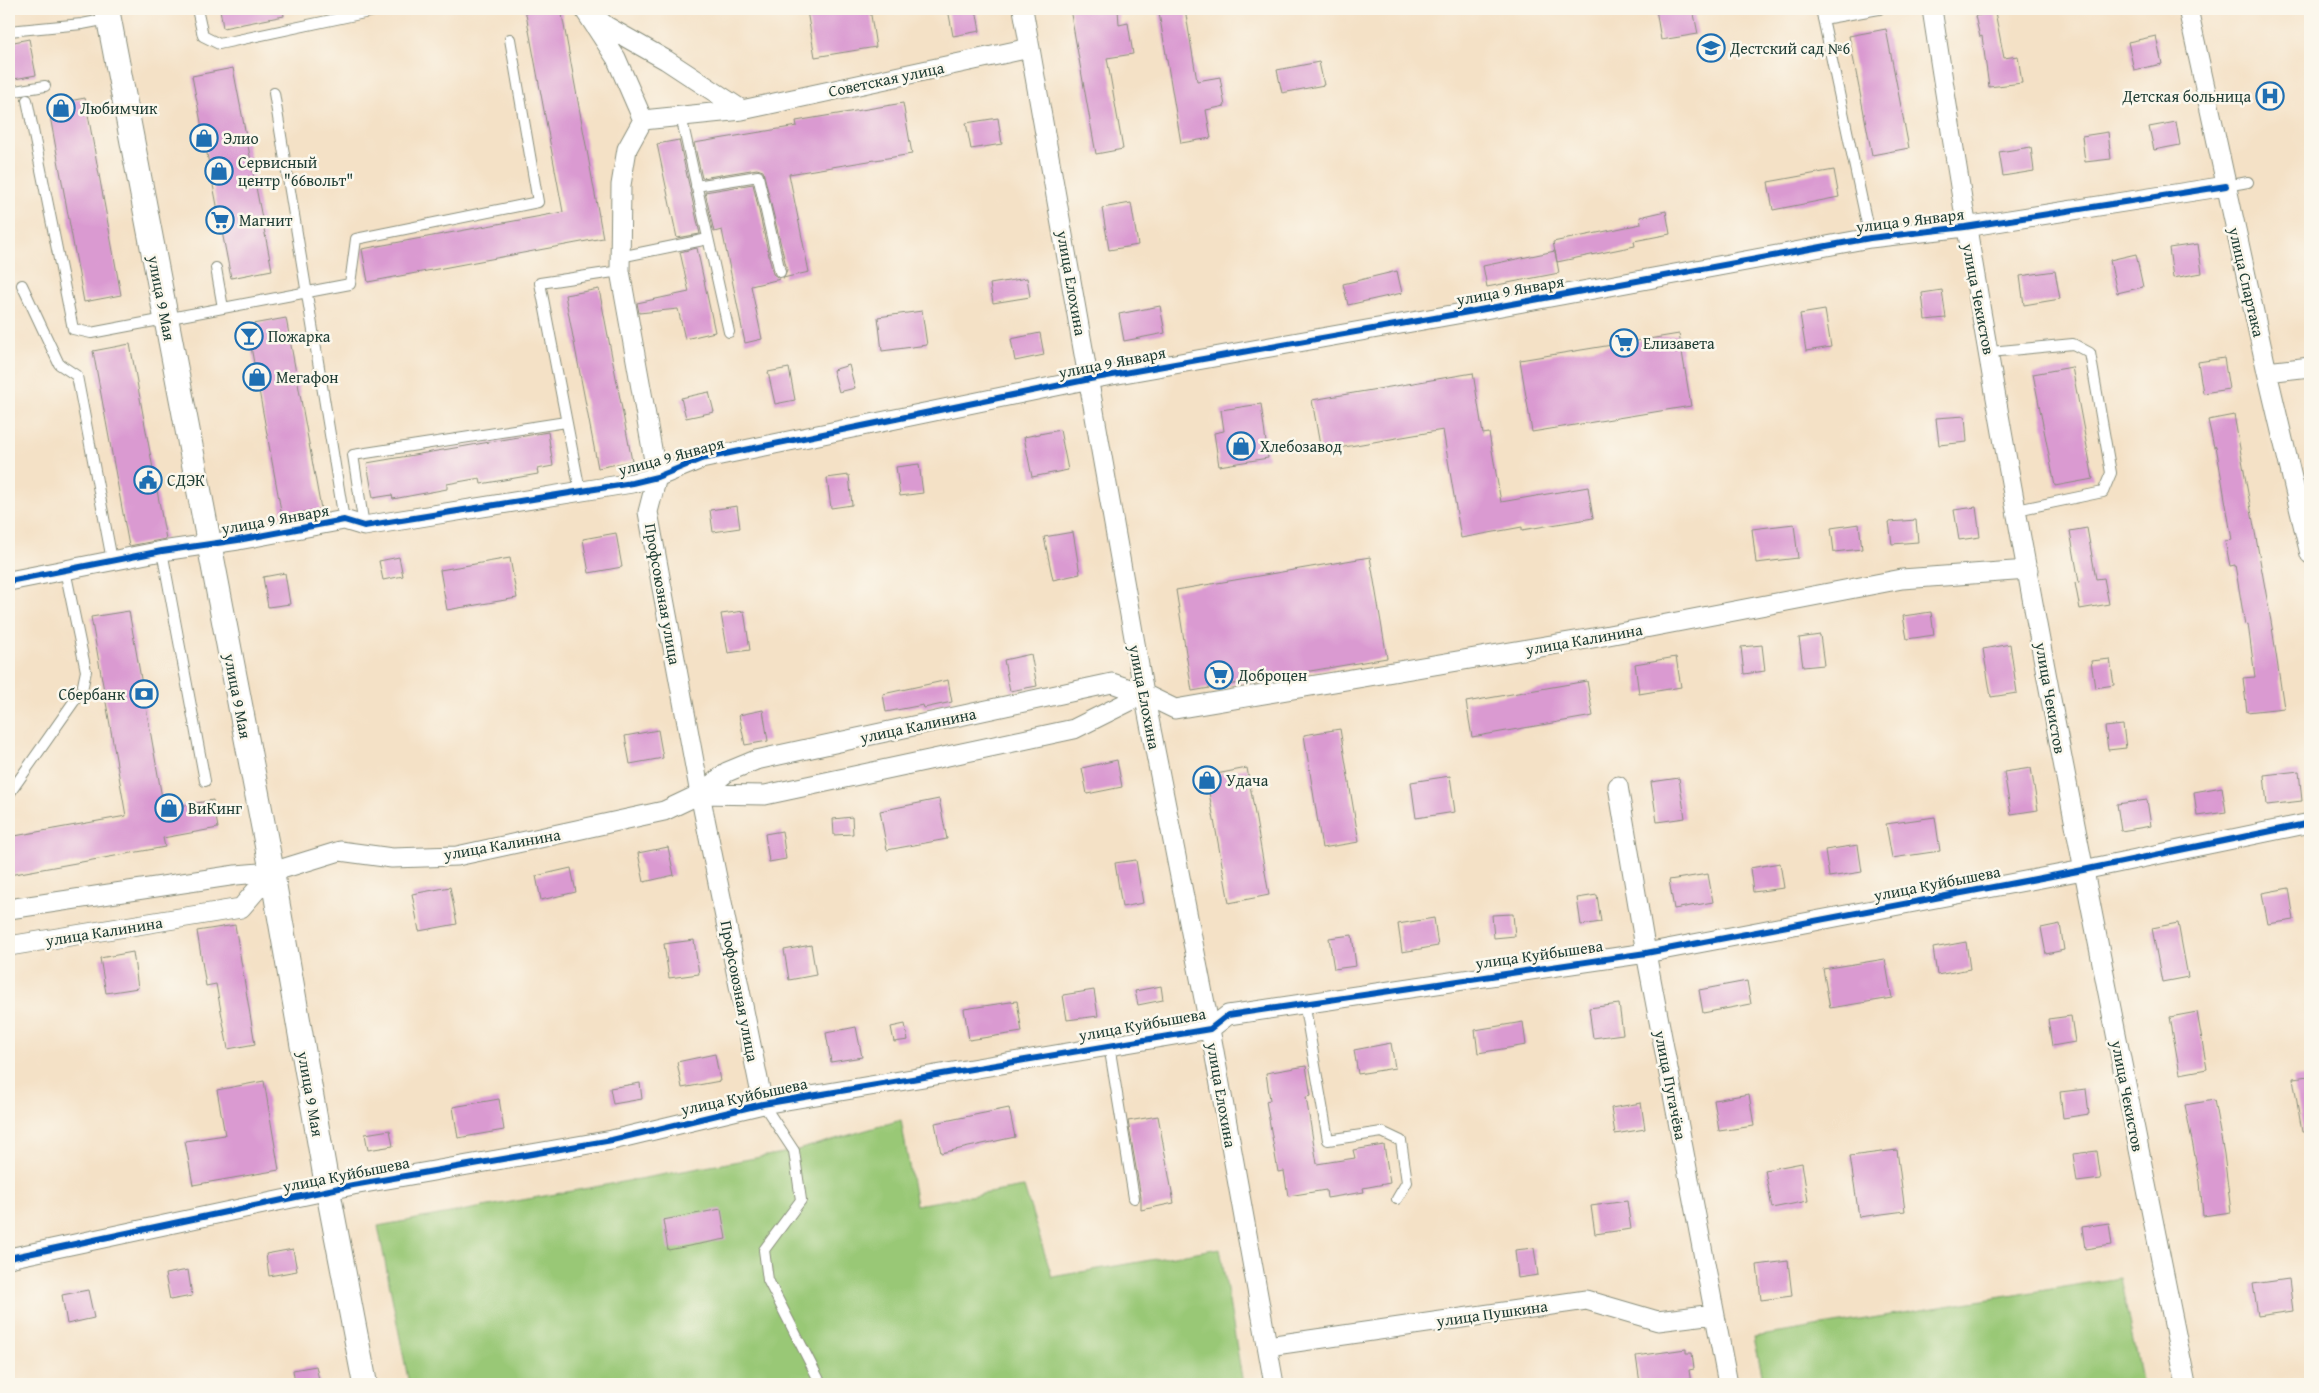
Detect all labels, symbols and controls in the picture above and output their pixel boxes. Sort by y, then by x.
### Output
school or university icon: Дестский сад №6 [1696,33,1726,63]
place label: Дестский сад №6 [1729,36,1851,60]
street label: Советская улица [826,55,946,103]
hospital icon: Детская больница [2255,81,2285,111]
place label: Детская больница [2122,84,2251,108]
shop icon: Любимчик [46,93,76,123]
place label: Любимчик [80,96,158,120]
shop icon: Элио [189,123,219,153]
place label: Элио [223,126,259,150]
place label: Сервисный центр "66вольт" [238,150,353,192]
shop icon: Сервисный центр "66вольт" [204,156,234,186]
street label: улица 9 Января [1854,201,1965,239]
supermarket icon: Магнит [205,205,235,235]
place label: Магнит [239,208,293,232]
street label: улица Спартака [2222,224,2271,340]
street label: улица Елохина [1051,228,1093,338]
street label: улица Чекистов [1956,240,2002,357]
street label: улица 9 Мая [142,252,182,343]
street label: улица 9 Января [1453,269,1566,311]
bar icon: Пожарка [234,321,264,351]
place label: Пожарка [268,324,331,348]
supermarket icon: Елизавета [1609,328,1639,358]
place label: Елизавета [1643,331,1715,355]
street label: улица 9 Января [1055,340,1168,384]
shop icon: Мегафон [242,362,272,392]
place label: Мегафон [276,365,339,389]
street label: улица 9 Января [614,430,727,482]
shop icon: Хлебозавод [1226,431,1256,461]
place label: Хлебозавод [1260,434,1342,458]
public building icon: СДЭК [133,465,163,495]
place label: СДЭК [167,468,205,492]
street label: улица 9 Января [218,498,331,540]
street label: Профсоюзная улица [639,521,687,667]
street label: улица Калинина [1523,617,1645,661]
street label: улица Чекистов [2029,639,2073,756]
street label: улица Елохина [1123,642,1167,752]
street label: улица 9 Мая [218,650,258,741]
supermarket icon: Доброцен [1204,660,1234,690]
place label: Доброцен [1237,663,1307,687]
bank icon: Сбербанк [129,679,159,709]
place label: Сбербанк [59,682,126,706]
street label: улица Калинина [857,701,979,749]
shop icon: Удача [1192,765,1222,795]
place label: Удача [1226,768,1269,792]
shop icon: ВиКинг [154,793,184,823]
place label: ВиКинг [188,796,242,820]
street label: улица Калинина [441,822,563,866]
street label: улица Куйбышева [1871,859,2003,907]
street label: улица Калинина [43,910,165,952]
street label: Профсоюзная улица [715,918,766,1064]
street label: улица Куйбышева [1473,933,1605,975]
street label: улица Куйбышева [1076,1001,1208,1047]
street label: улица Пугачёва [1648,1027,1693,1142]
street label: улица Чекистов [2105,1037,2151,1154]
street label: улица Елохина [1201,1040,1243,1150]
street label: улица 9 Мая [292,1048,330,1139]
street label: улица Куйбышева [678,1071,810,1121]
street label: улица Куйбышева [280,1150,412,1198]
street label: улица Пушкина [1434,1293,1550,1333]

